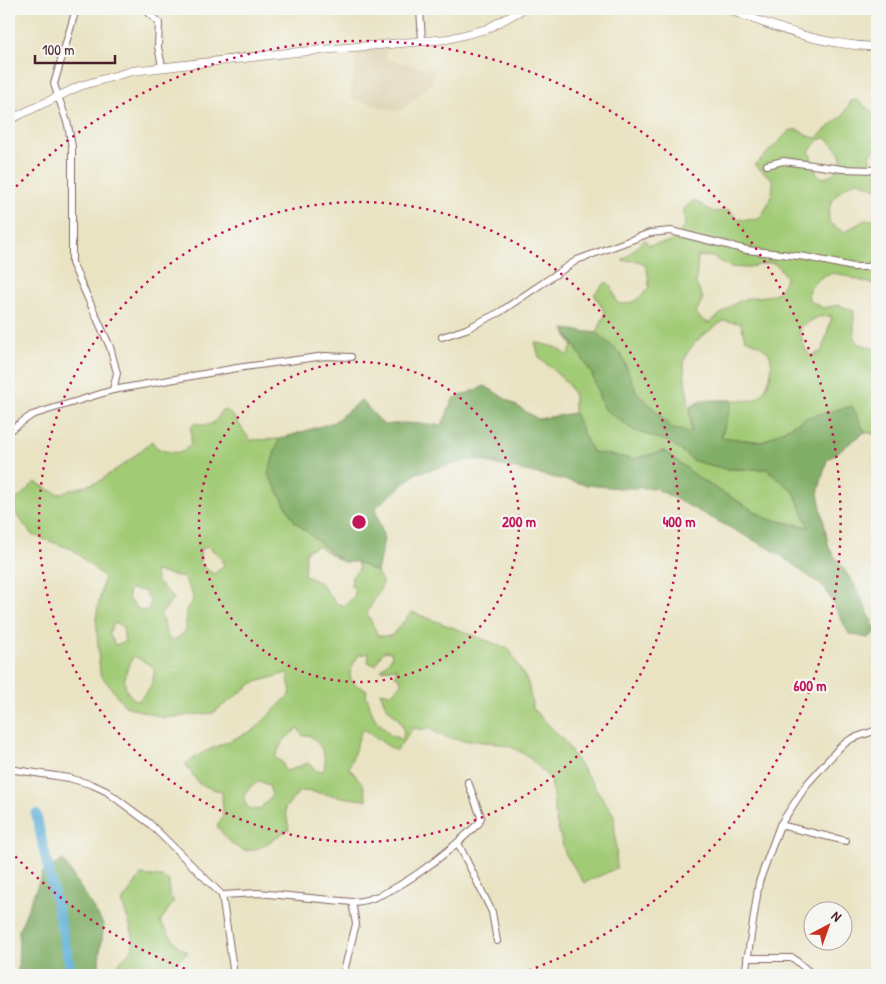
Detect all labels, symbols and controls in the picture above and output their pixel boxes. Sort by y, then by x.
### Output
scale bar [35,32,115,64]
text: 100 m [42,39,75,60]
text: 200 m [502,511,536,532]
text: 400 m [663,511,695,532]
centre of rings [350,513,368,531]
text: 600 m [793,675,827,696]
north arrow [804,902,854,952]
text: N [828,906,846,926]

